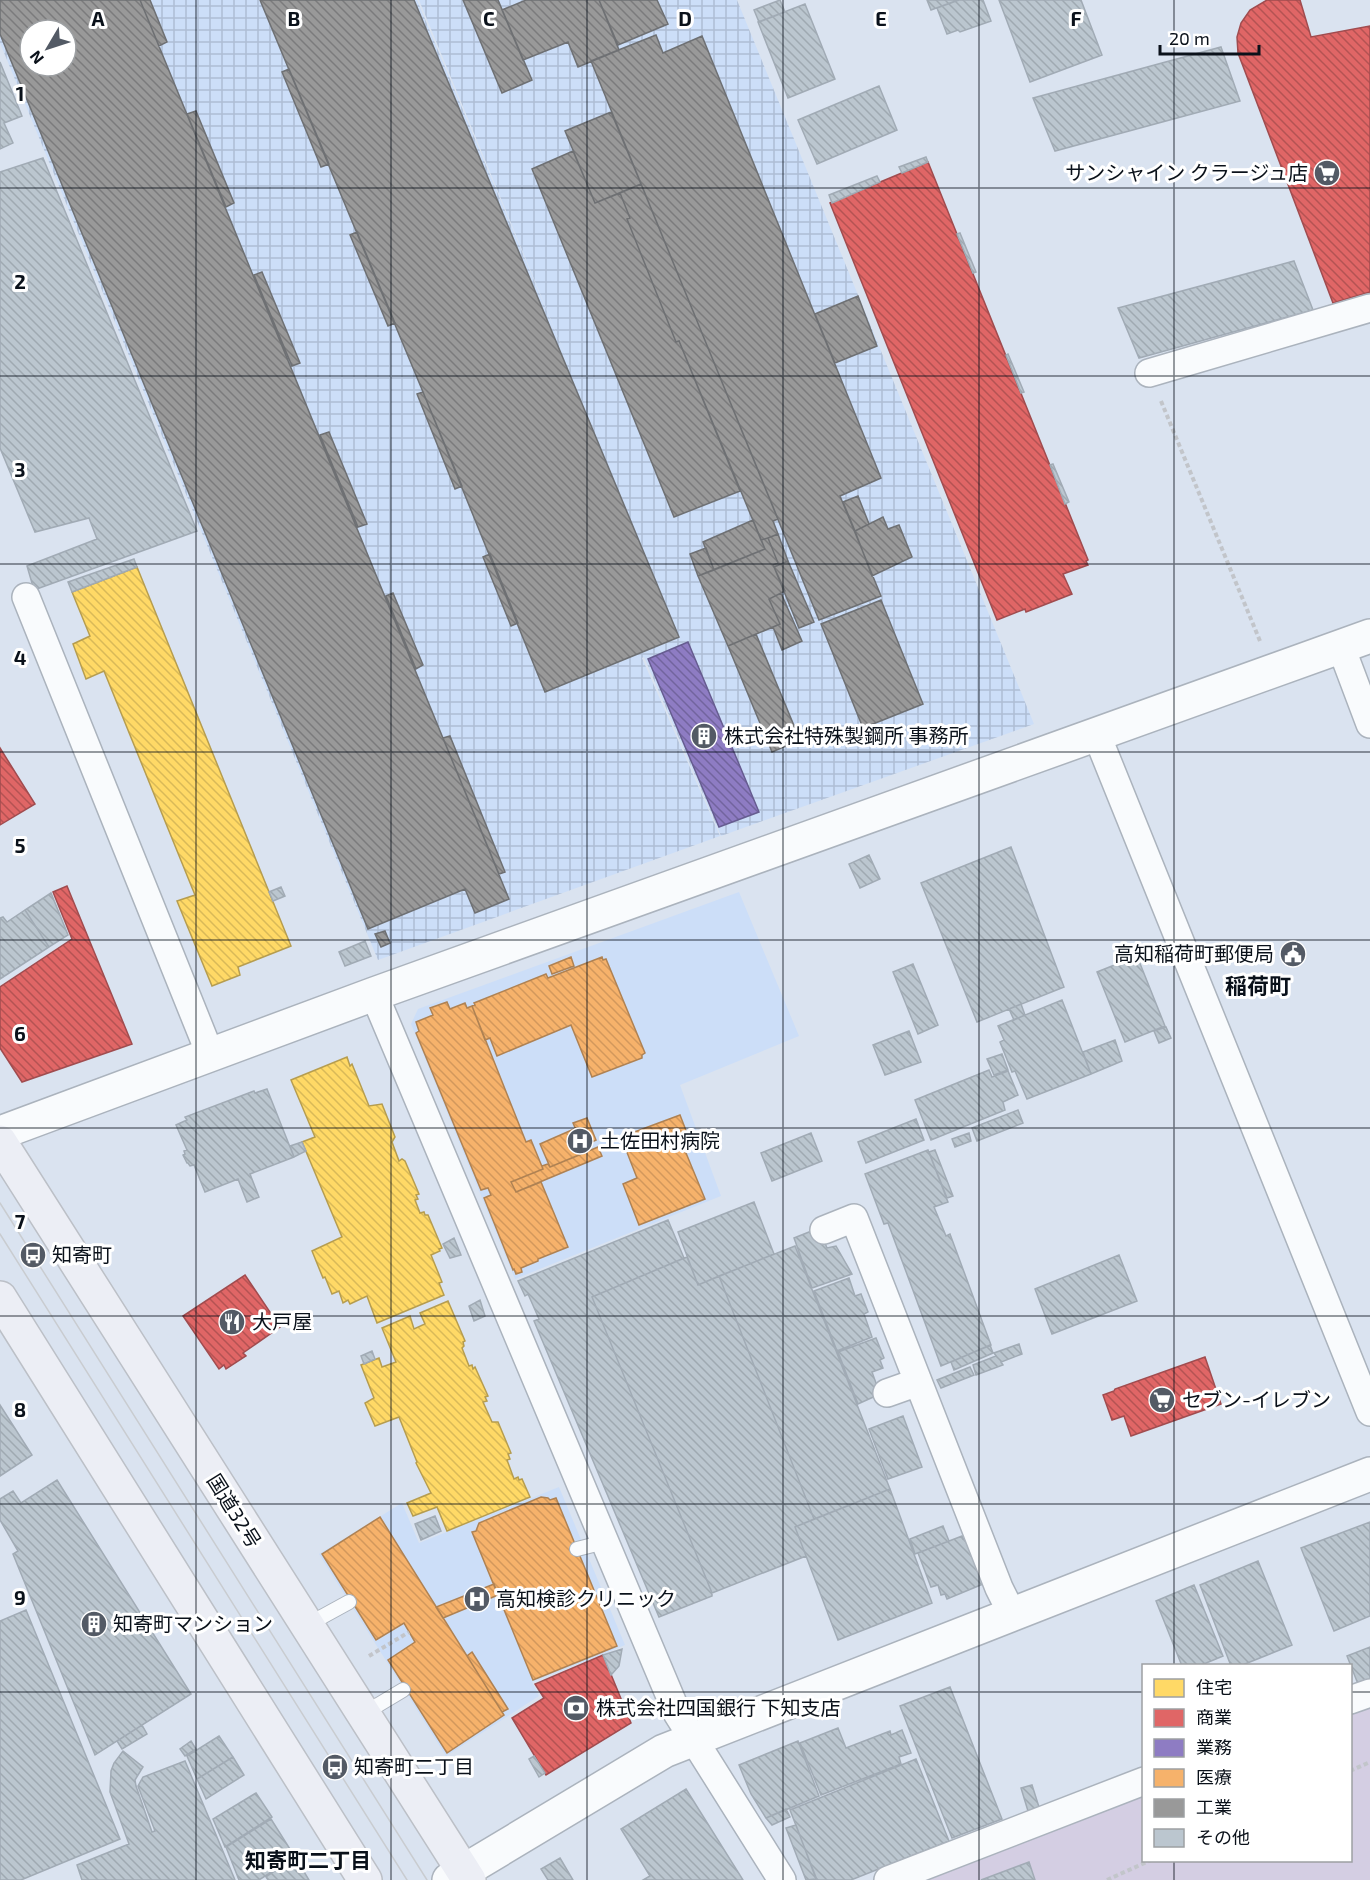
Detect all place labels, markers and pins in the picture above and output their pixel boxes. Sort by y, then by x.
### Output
supermarket icon: サンシャイン クラージュ店 [1312,158,1342,188]
place label: サンシャイン クラージュ店 [1065,160,1308,184]
building icon: 株式会社特殊製鋼所 事務所 [689,721,719,751]
place label: 株式会社特殊製鋼所 事務所 [724,723,968,747]
public building icon: 高知稲荷町郵便局 [1278,939,1308,969]
place label: 高知稲荷町郵便局 [1114,941,1274,965]
hospital icon: 土佐田村病院 [565,1126,595,1156]
place label: 土佐田村病院 [600,1128,720,1152]
bus stop icon: 知寄町 [18,1240,48,1270]
place label: 知寄町 [52,1242,112,1266]
restaurant icon: 大戸屋 [217,1307,247,1337]
place label: 大戸屋 [252,1309,312,1333]
supermarket icon: セブン-イレブン [1147,1385,1177,1415]
place label: セブン-イレブン [1182,1387,1331,1411]
hospital icon: 高知検診クリニック [462,1584,492,1614]
place label: 高知検診クリニック [496,1586,676,1610]
building icon: 知寄町マンション [79,1609,109,1639]
place label: 知寄町マンション [113,1611,273,1635]
bank icon: 株式会社四国銀行 下知支店 [561,1693,591,1723]
place label: 株式会社四国銀行 下知支店 [596,1695,840,1719]
bus stop icon: 知寄町二丁目 [320,1752,350,1782]
place label: 知寄町二丁目 [354,1754,474,1778]

